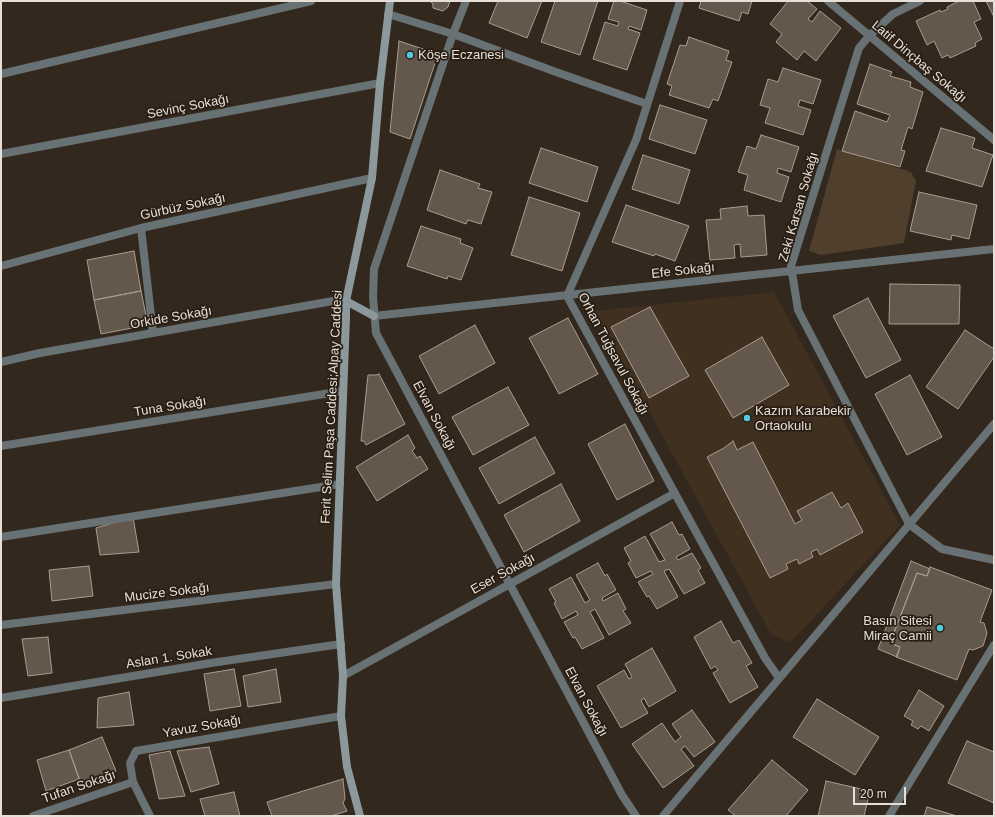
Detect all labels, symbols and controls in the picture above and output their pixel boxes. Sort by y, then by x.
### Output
street label: Latif Dinçbaş Sokağı [868,18,970,106]
place label: Köşe Eczanesi [418,47,504,63]
marker: Köşe Eczanesi [405,50,415,60]
street label: Sevinç Sokağı [146,91,230,123]
street label: Zeki Karsan Sokağı [776,150,822,264]
street label: Gürbüz Sokağı [139,190,227,224]
street label: Efe Sokağı [651,260,715,282]
street label: Ferit Selim Paşa Caddesi;Alpay Caddesi [318,290,346,524]
street label: Orhan Tuğsavul Sokağı [574,290,652,418]
street label: Orkide Sokağı [129,303,213,333]
street label: Elvan Sokağı [409,379,459,453]
street label: Tuna Sokağı [133,394,207,420]
place label: Kazım Karabekir Ortaokulu [755,403,851,434]
marker: Kazım Karabekir Ortaokulu [742,413,752,423]
street label: Eser Sokağı [468,550,538,598]
street label: Mucize Sokağı [124,580,210,606]
place label: Basın Sitesi Miraç Camii [863,613,932,644]
marker: Basın Sitesi Miraç Camii [935,623,945,633]
street label: Aslan 1. Sokak [125,644,213,672]
street label: Elvan Sokağı [561,665,611,739]
street label: Yavuz Sokağı [162,712,242,742]
street label: Tufan Sokağı [40,767,118,807]
scale bar [855,779,908,805]
text: 20 m [860,787,887,801]

